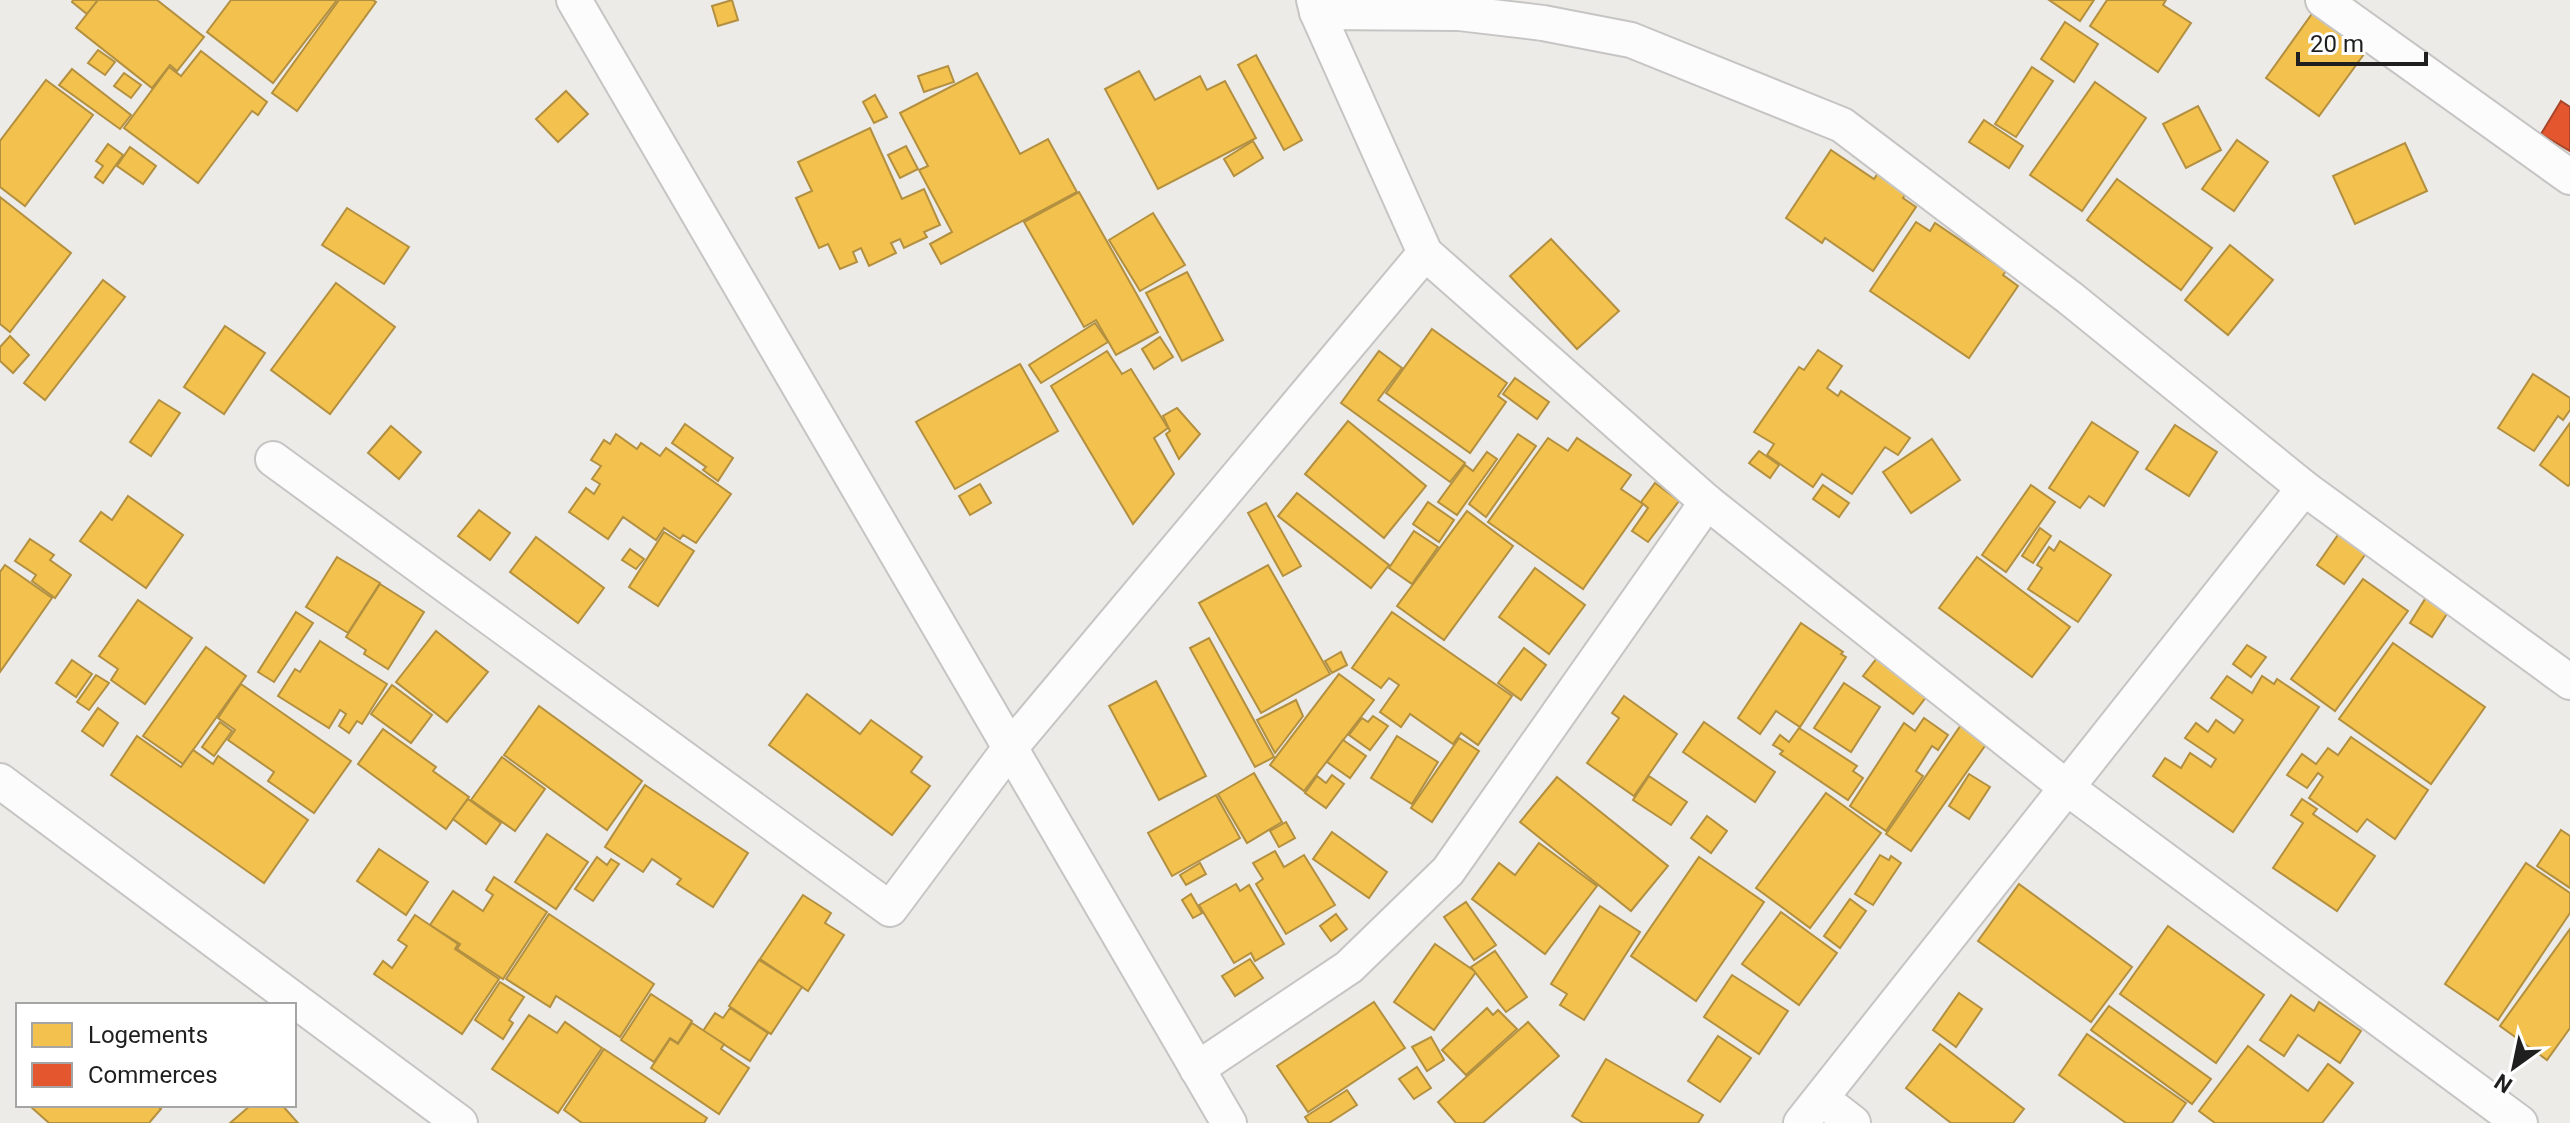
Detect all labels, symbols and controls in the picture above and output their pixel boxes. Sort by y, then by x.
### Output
scale bar [2298,16,2426,66]
text: 20 m [2310,30,2364,58]
legend [16,1003,296,1107]
text: Logements [88,1021,208,1049]
north arrow [2474,1027,2554,1107]
text: Commerces [88,1061,218,1089]
text: N [2490,1069,2517,1098]

